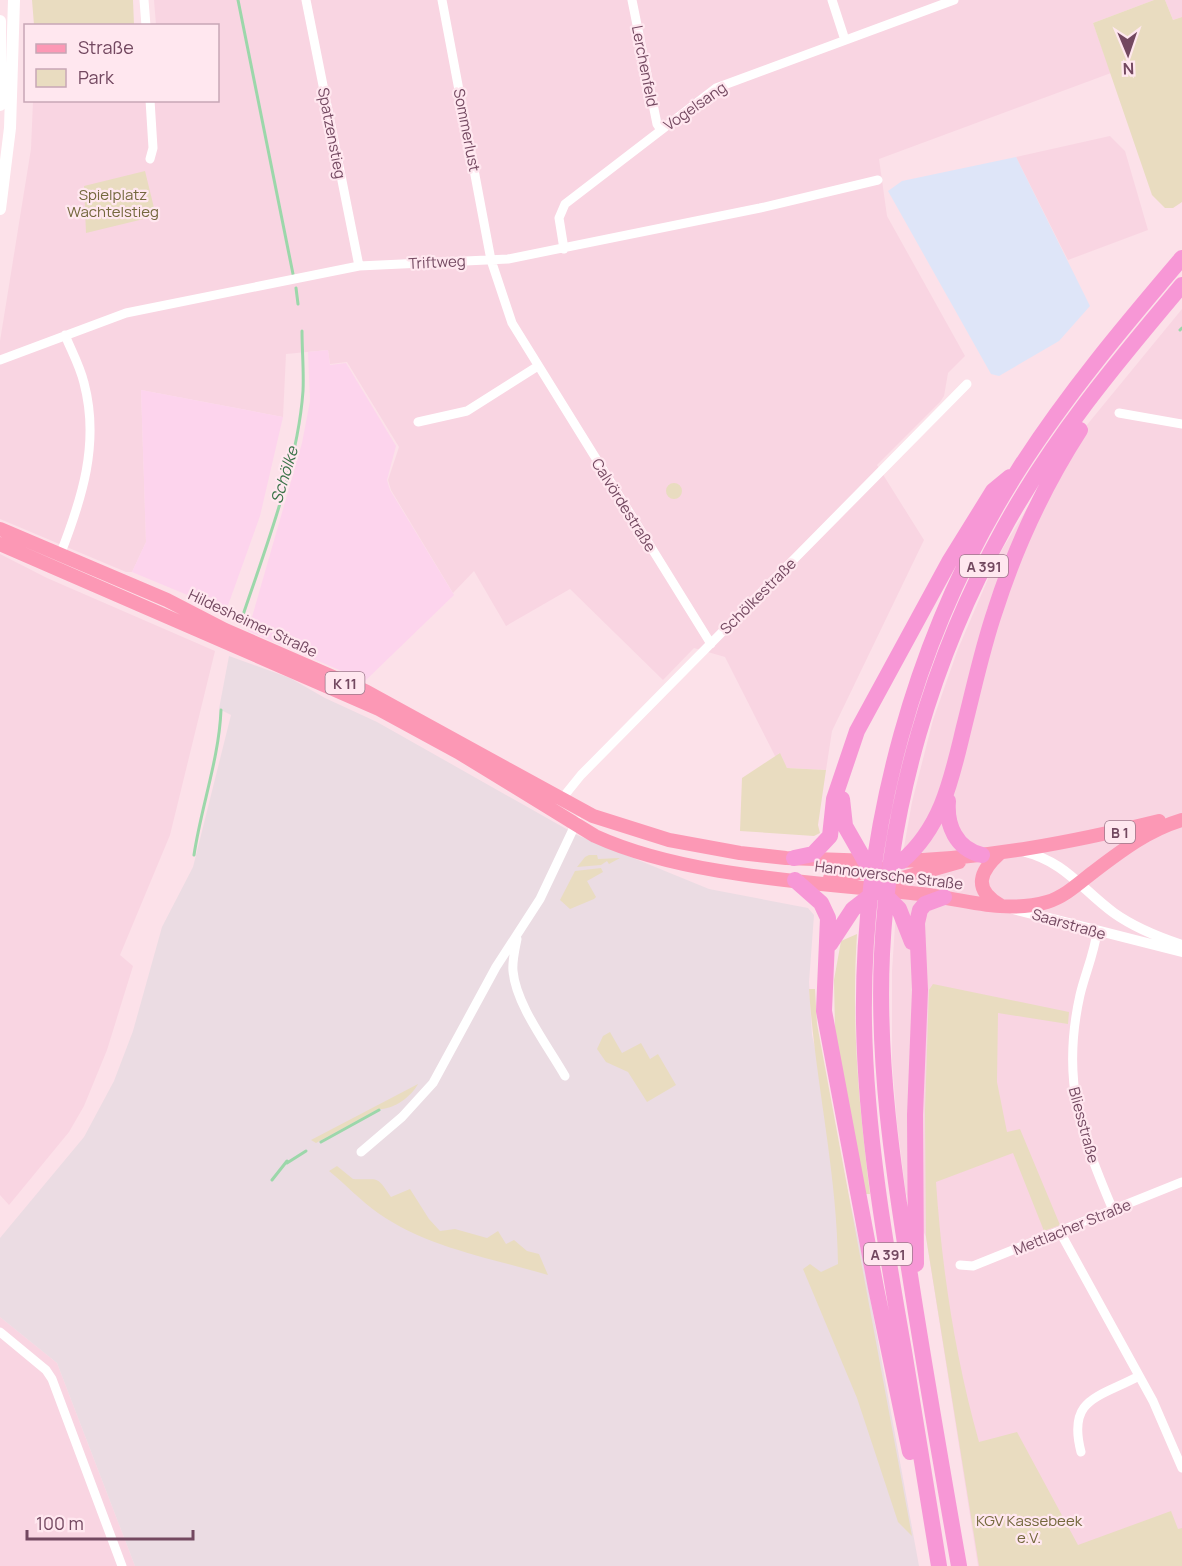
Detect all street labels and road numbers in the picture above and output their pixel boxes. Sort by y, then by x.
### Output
street label: Lerchenfeld [627,23,663,109]
street label: Vogelsang [659,77,731,135]
street label: Spatzenstieg [313,86,351,180]
street label: Sommerlust [449,87,485,173]
street label: Triftweg [408,250,466,274]
street label: Calvördestraße [587,454,661,556]
street label: Schölkestraße [715,553,801,639]
road number: A 391 [960,555,1008,577]
street label: Hildesheimer Straße [185,584,321,662]
road number: K 11 [326,672,364,694]
road number: B 1 [1105,821,1135,843]
street label: Hannoversche Straße [814,855,965,895]
street label: Saarstraße [1030,903,1109,945]
street label: Bliesstraße [1064,1085,1104,1166]
street label: Mettlacher Straße [1010,1194,1134,1260]
road number: A 391 [864,1243,912,1265]

